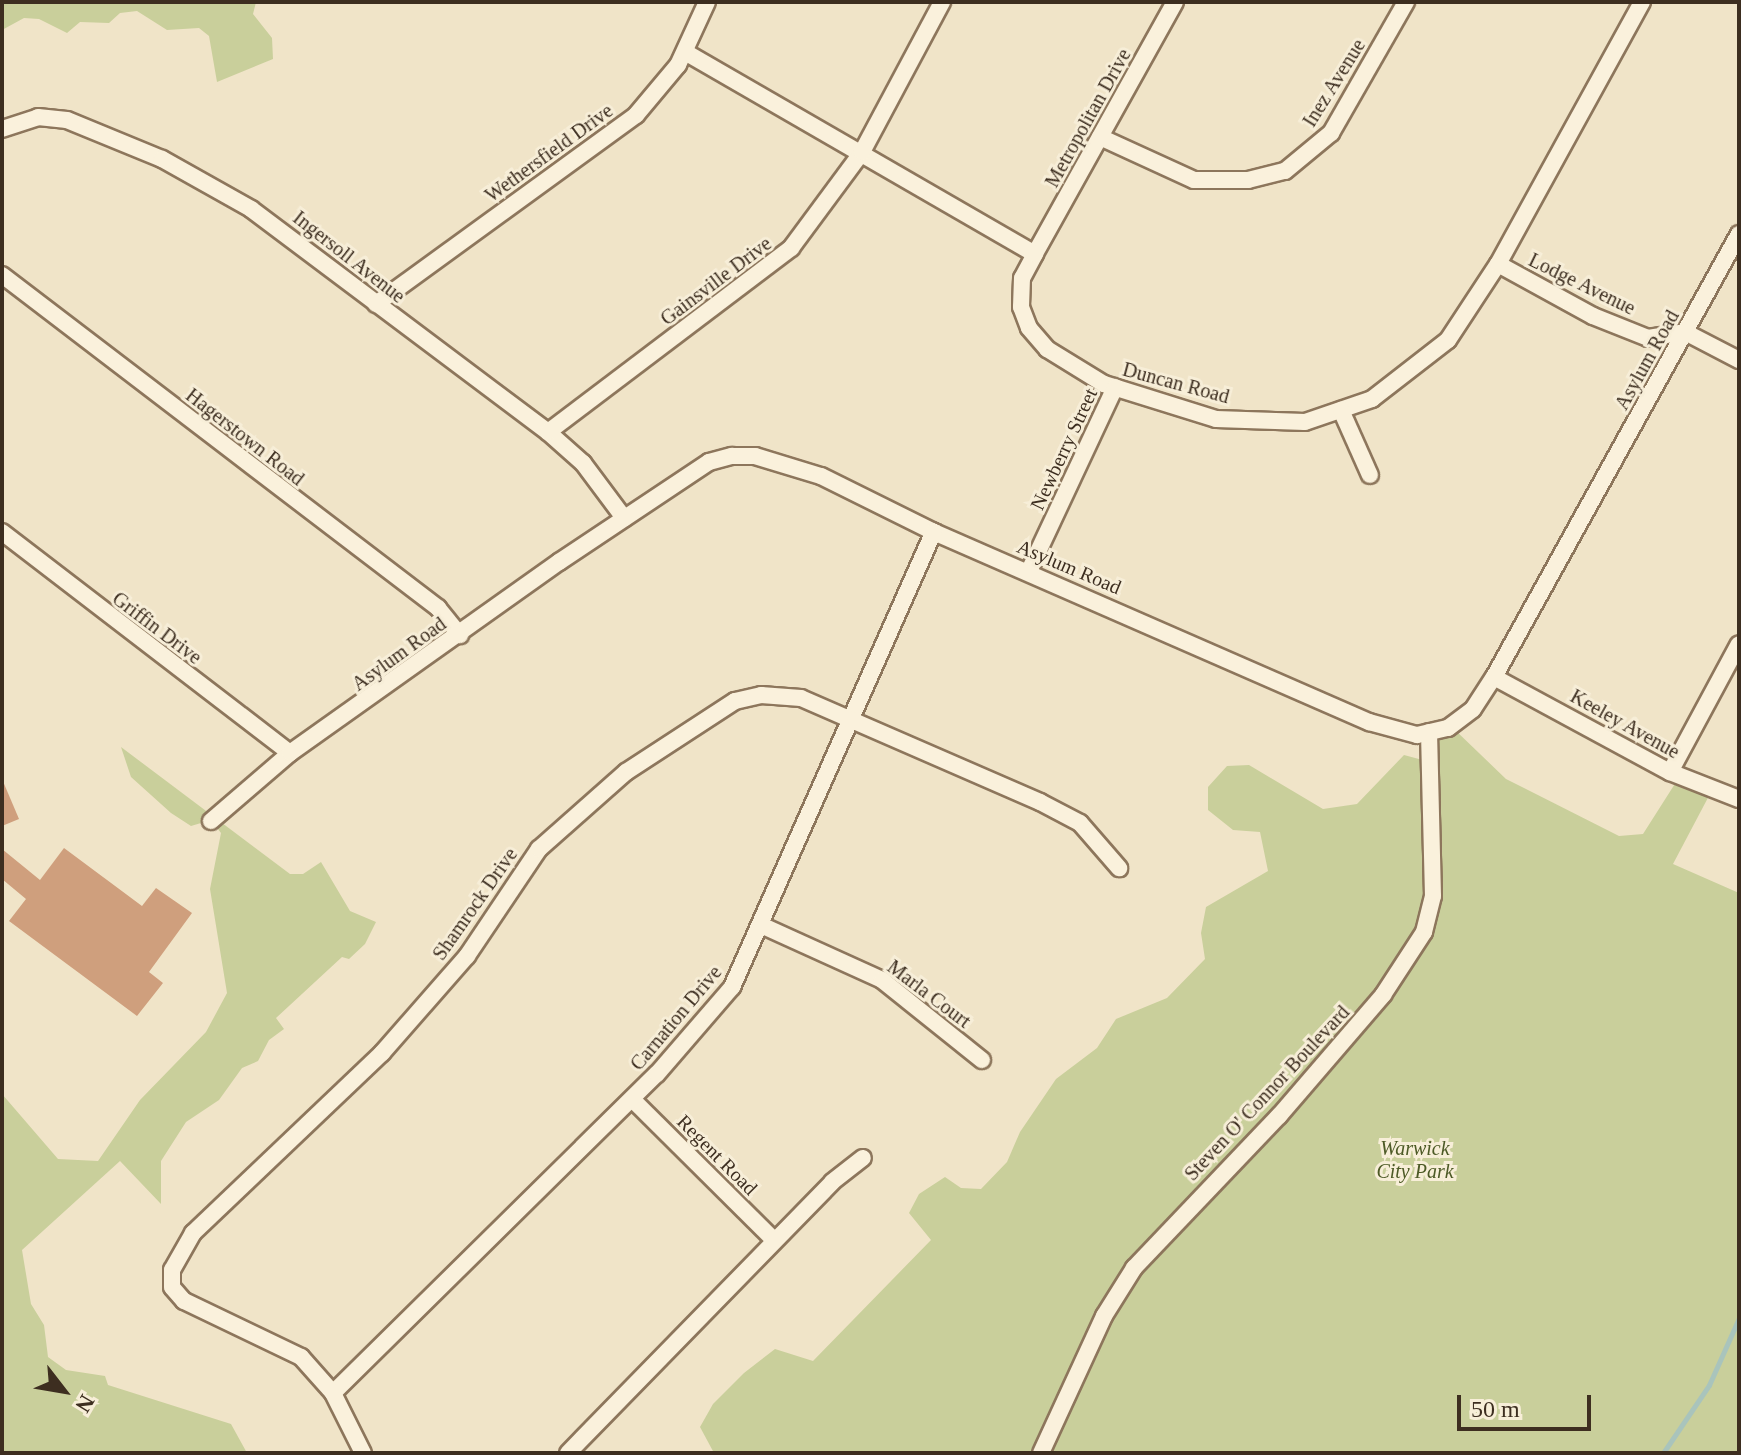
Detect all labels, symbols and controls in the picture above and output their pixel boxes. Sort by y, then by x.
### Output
street label: Inez Avenue [1297,34,1371,132]
street label: Metropolitan Drive [1040,44,1136,192]
street label: Wethersfield Drive [480,99,618,207]
street label: Ingersoll Avenue [288,205,410,309]
street label: Gainsville Drive [656,231,776,331]
street label: Lodge Avenue [1524,248,1640,320]
street label: Asylum Road [1610,306,1684,414]
street label: Duncan Road [1120,357,1232,409]
street label: Hagerstown Road [181,383,309,491]
street label: Newberry Street [1025,384,1103,514]
street label: Asylum Road [1013,534,1125,600]
street label: Griffin Drive [108,587,206,669]
street label: Asylum Road [347,612,451,696]
street label: Keeley Avenue [1566,684,1684,764]
street label: Shamrock Drive [427,843,523,965]
street label: Marla Court [883,955,975,1033]
street label: Carnation Drive [625,961,727,1075]
street label: Steven O' Connor Boulevard [1180,1000,1354,1186]
street label: Regent Road [672,1110,762,1200]
park label: Warwick City Park [1376,1137,1454,1184]
north arrow [24,1351,104,1431]
scale bar [1461,1379,1595,1429]
text: N [70,1390,100,1417]
text: 50 m [1471,1396,1520,1422]

